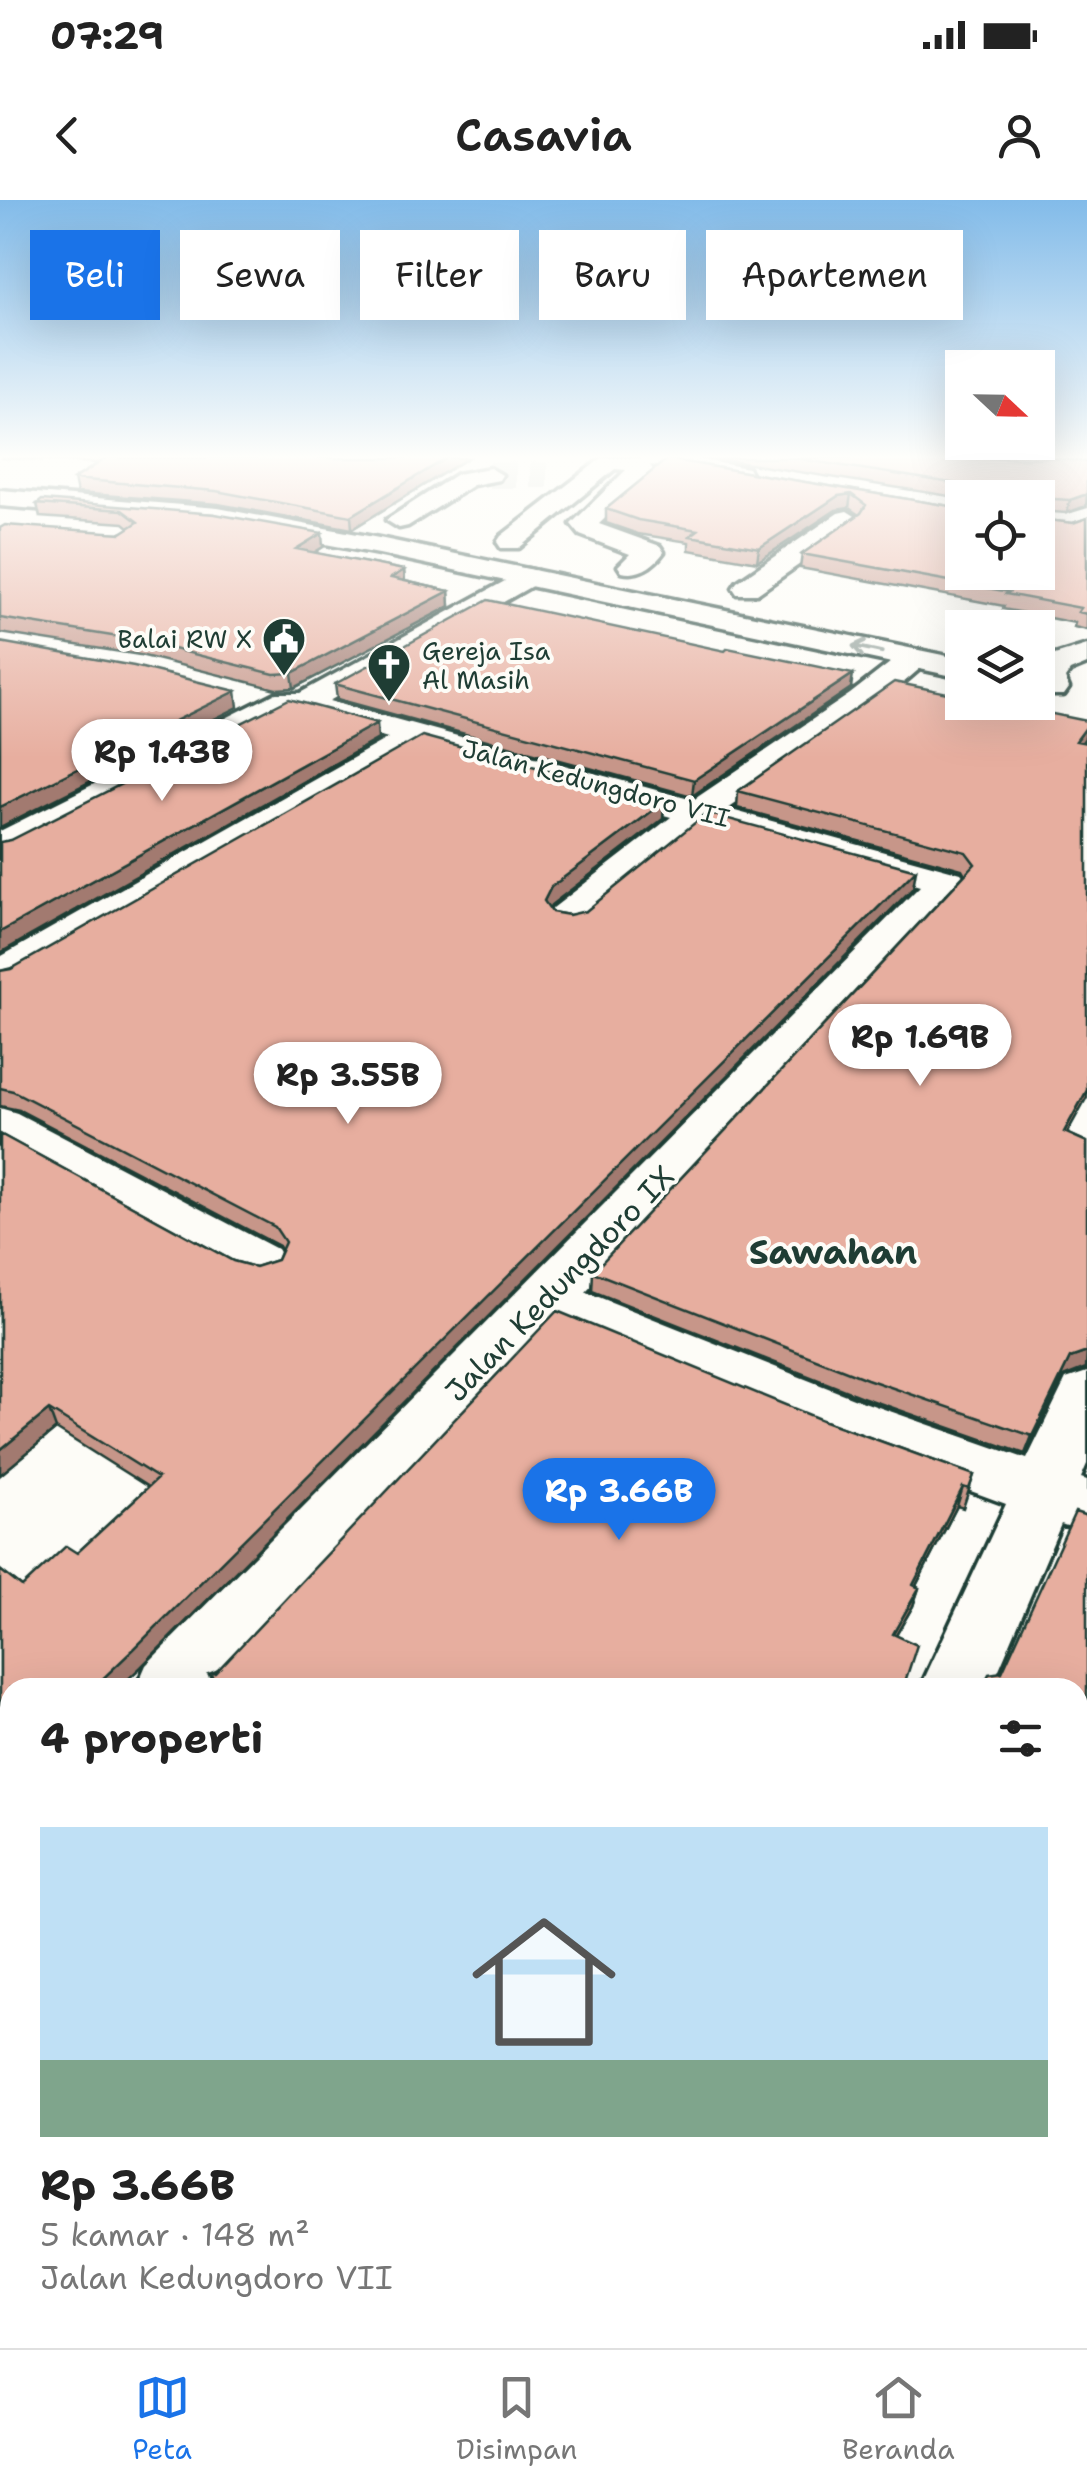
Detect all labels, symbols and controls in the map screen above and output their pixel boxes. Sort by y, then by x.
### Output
text: 07:29 [50,10,164,61]
text: Casavia [455,105,632,165]
icon: back [40,108,95,163]
icon: person [992,108,1047,163]
chip: Beli [30,230,160,320]
chip: Sewa [180,230,340,320]
chip: Filter [360,230,519,320]
chip: Baru [539,230,686,320]
chip: Apartemen [706,230,963,320]
north arrow [945,350,1055,460]
map controls [945,350,1055,720]
button: locate [945,480,1055,590]
button: layers [945,610,1055,720]
public building icon: Balai RW X [261,616,307,677]
place label: Balai RW X [118,622,252,656]
place label: Gereja Isa Al Masih [422,634,551,697]
one-way arrow [852,638,884,657]
church icon: Gereja Isa Al Masih [366,642,412,703]
pin: Rp 1.43B [59,719,265,804]
text: Rp 1.43B [93,730,231,773]
street label: Jalan Kedungdoro VII [458,731,734,835]
pin: Rp 1.69B [817,1004,1023,1089]
text: Rp 1.69B [851,1015,989,1058]
pin: Rp 3.55B [245,1042,451,1127]
text: Rp 3.55B [276,1053,420,1096]
street label: Jalan Kedungdoro IX [436,1157,683,1411]
district label: Sawahan [749,1228,917,1275]
pin: Rp 3.66B [516,1458,722,1543]
text: Rp 3.66B [545,1469,693,1512]
text: 4 properti [40,1710,263,1766]
icon: filters [993,1711,1048,1766]
icon: home [454,1892,634,2072]
text: Rp 3.66B [40,2157,235,2213]
text: 5 kamar · 148 m² [40,2213,310,2256]
text: Jalan Kedungdoro VII [40,2256,393,2299]
tab: Peta [132,2370,192,2468]
tab: Disimpan [456,2370,578,2468]
tab: Beranda [842,2370,955,2468]

